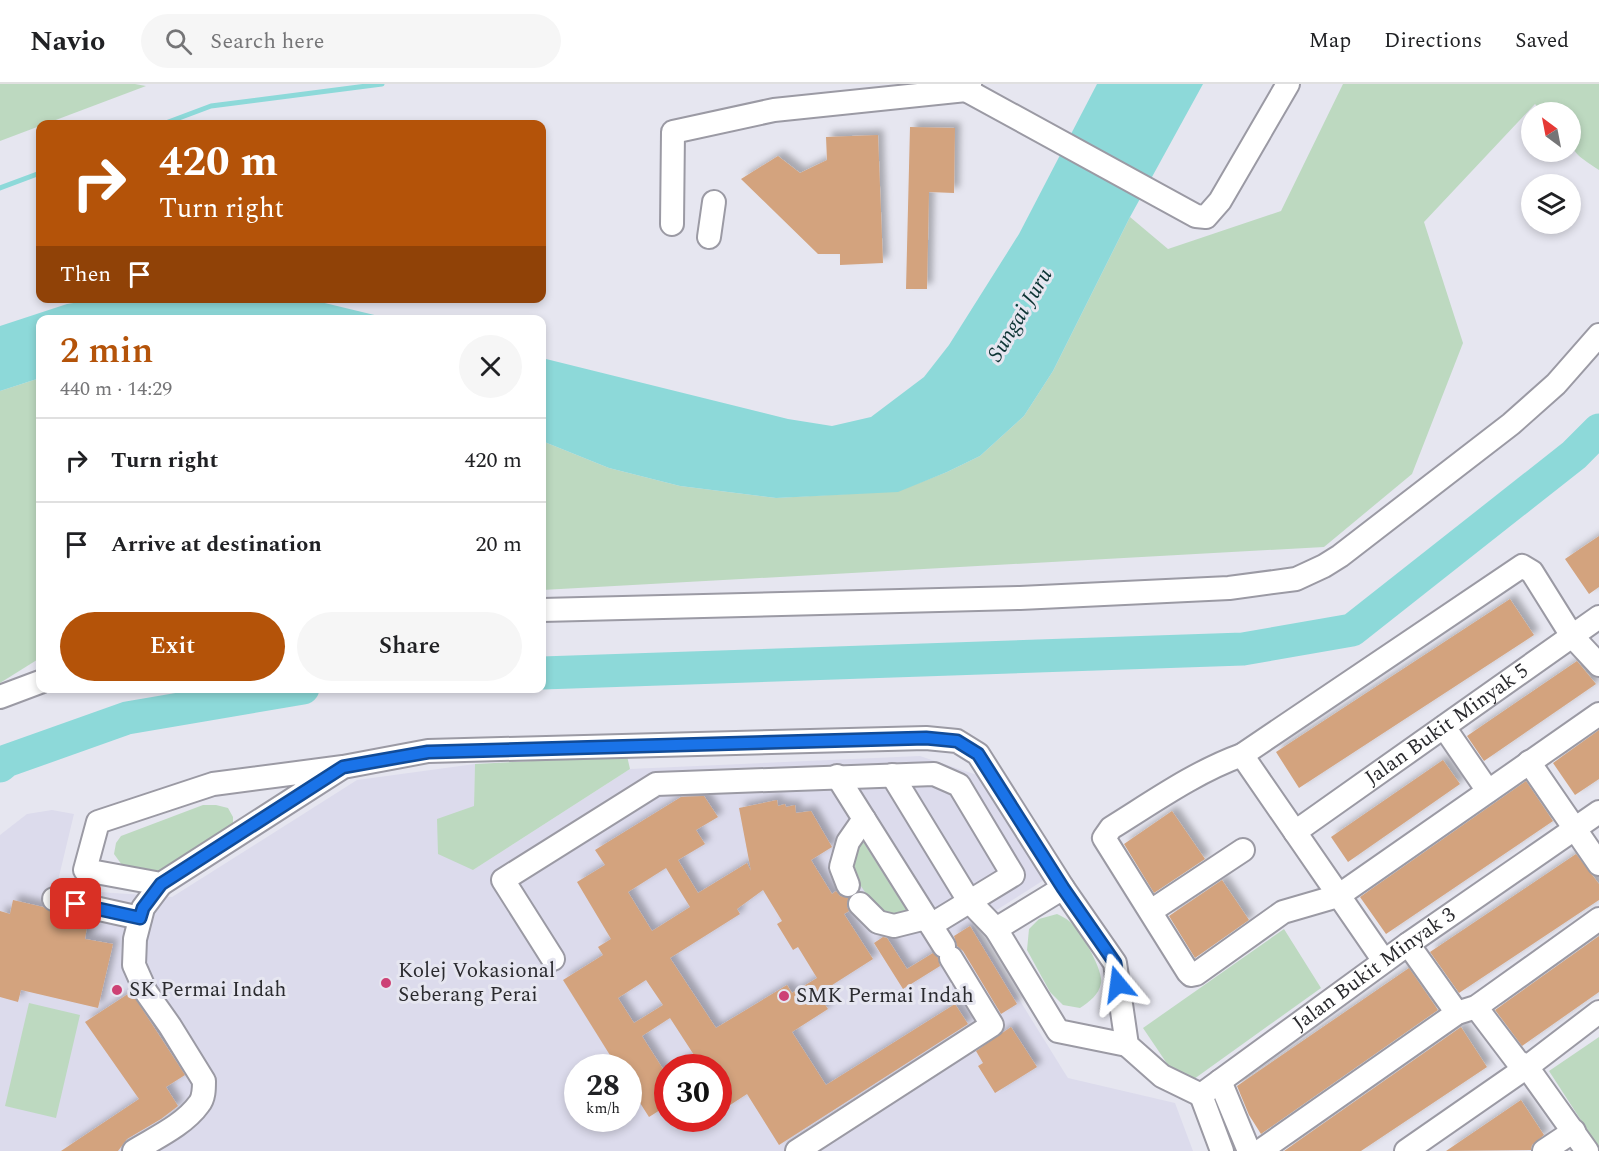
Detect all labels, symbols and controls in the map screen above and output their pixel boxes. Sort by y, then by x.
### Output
search box [141,14,561,68]
text: Navio [30,20,105,63]
icon: search [162,25,195,58]
text: Search here [210,25,324,58]
text: Map [1309,25,1351,57]
text: Directions [1384,25,1482,57]
text: Saved [1515,25,1569,57]
north arrow [1521,102,1581,162]
map controls [1521,102,1581,234]
text: 420 m [159,131,278,194]
icon: right [60,144,138,222]
button: layers [1521,174,1581,234]
text: Turn right [159,188,284,230]
text: Then [60,258,111,291]
icon: arrive [123,258,156,291]
water label: Sungai Juru [979,261,1061,368]
text: 2 min [60,324,153,379]
button: close [459,335,522,398]
text: 440 m · 14:29 [60,374,172,404]
icon: right [60,444,93,477]
text: Turn right [111,444,218,477]
text: 420 m [465,444,522,477]
icon: arrive [60,528,93,561]
text: Arrive at destination [111,528,322,561]
text: 20 m [476,528,522,561]
button: Exit [60,612,285,681]
button: Share [297,612,522,681]
street label: Jalan Bukit Minyak 5 [1358,655,1535,794]
pin [50,878,101,929]
icon: arrive [59,887,92,920]
street label: Jalan Bukit Minyak 3 [1286,899,1463,1039]
position arrow [1086,952,1150,1016]
place label: Kolej Vokasional Seberang Perai [398,955,555,1011]
place label: SK Permai Indah [129,974,287,1006]
marker: Kolej Vokasional Seberang Perai [379,976,393,990]
place label: SMK Permai Indah [796,980,974,1012]
marker: SK Permai Indah [110,983,124,997]
marker: SMK Permai Indah [777,989,791,1003]
speed limit sign: 30 [654,1054,732,1132]
text: 28 [586,1063,620,1109]
text: km/h [586,1097,620,1120]

